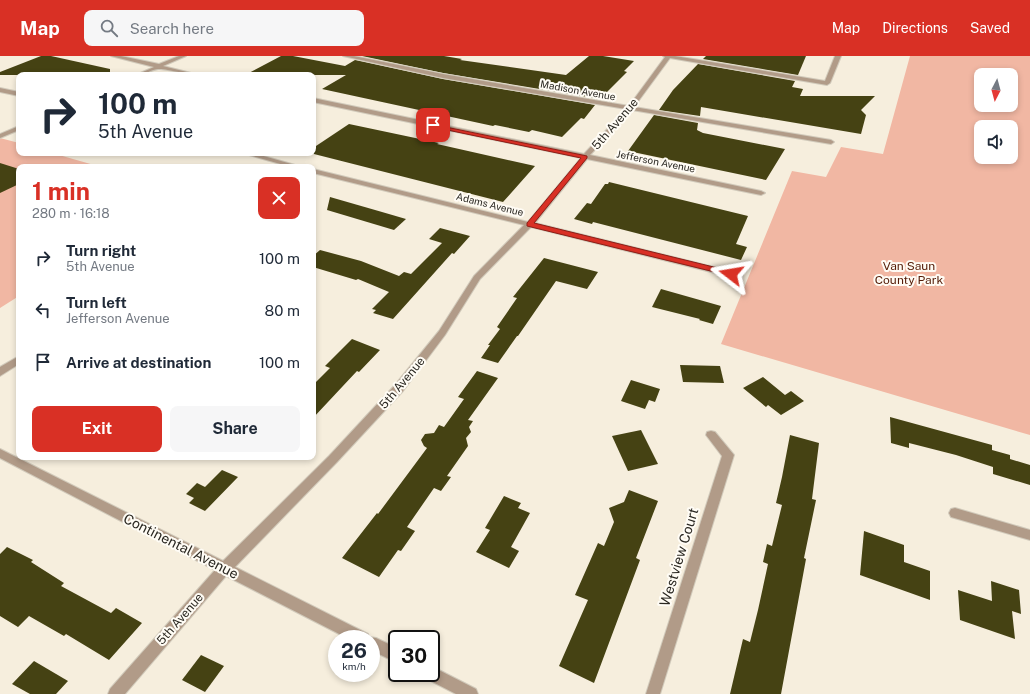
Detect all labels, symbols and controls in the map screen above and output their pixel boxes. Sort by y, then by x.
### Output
search box [84,10,364,46]
text: Map [20,17,60,39]
icon: search [98,17,120,39]
text: Search here [130,20,214,37]
text: Map [832,20,860,36]
text: Directions [882,20,948,36]
text: Saved [970,20,1010,36]
north arrow [974,68,1018,112]
map controls [974,68,1018,164]
street label: Madison Avenue [539,77,617,103]
text: 100 m [98,87,177,120]
icon: right [32,88,84,140]
street label: 5th Avenue [589,95,641,153]
pin [416,108,450,142]
icon: arrive [422,114,444,136]
button: sound [974,120,1018,164]
text: 5th Avenue [98,121,193,142]
street label: Jefferson Avenue [616,148,697,175]
text: 1 min [32,177,90,205]
button: close [258,177,300,219]
street label: Adams Avenue [455,190,525,218]
text: 280 m · 16:18 [32,206,110,221]
text: Turn right [66,242,136,259]
icon: right [32,247,54,269]
text: 100 m [259,250,300,267]
position arrow [710,253,752,295]
text: 5th Avenue [66,259,135,274]
park label: Van Saun County Park [875,259,943,287]
text: Turn left [66,294,127,311]
icon: left [32,299,54,321]
text: 80 m [265,302,300,319]
text: Jefferson Avenue [66,311,170,326]
icon: arrive [32,351,54,373]
text: Arrive at destination [66,354,211,371]
text: 100 m [259,354,300,371]
street label: 5th Avenue [376,354,428,412]
button: Exit [32,406,162,452]
button: Share [170,406,300,452]
street label: Westview Court [656,506,702,608]
street label: Continental Avenue [121,510,241,582]
street label: 5th Avenue [154,590,206,648]
speed limit sign: 30 [388,630,440,682]
text: 26 [341,639,367,663]
text: km/h [342,660,366,672]

